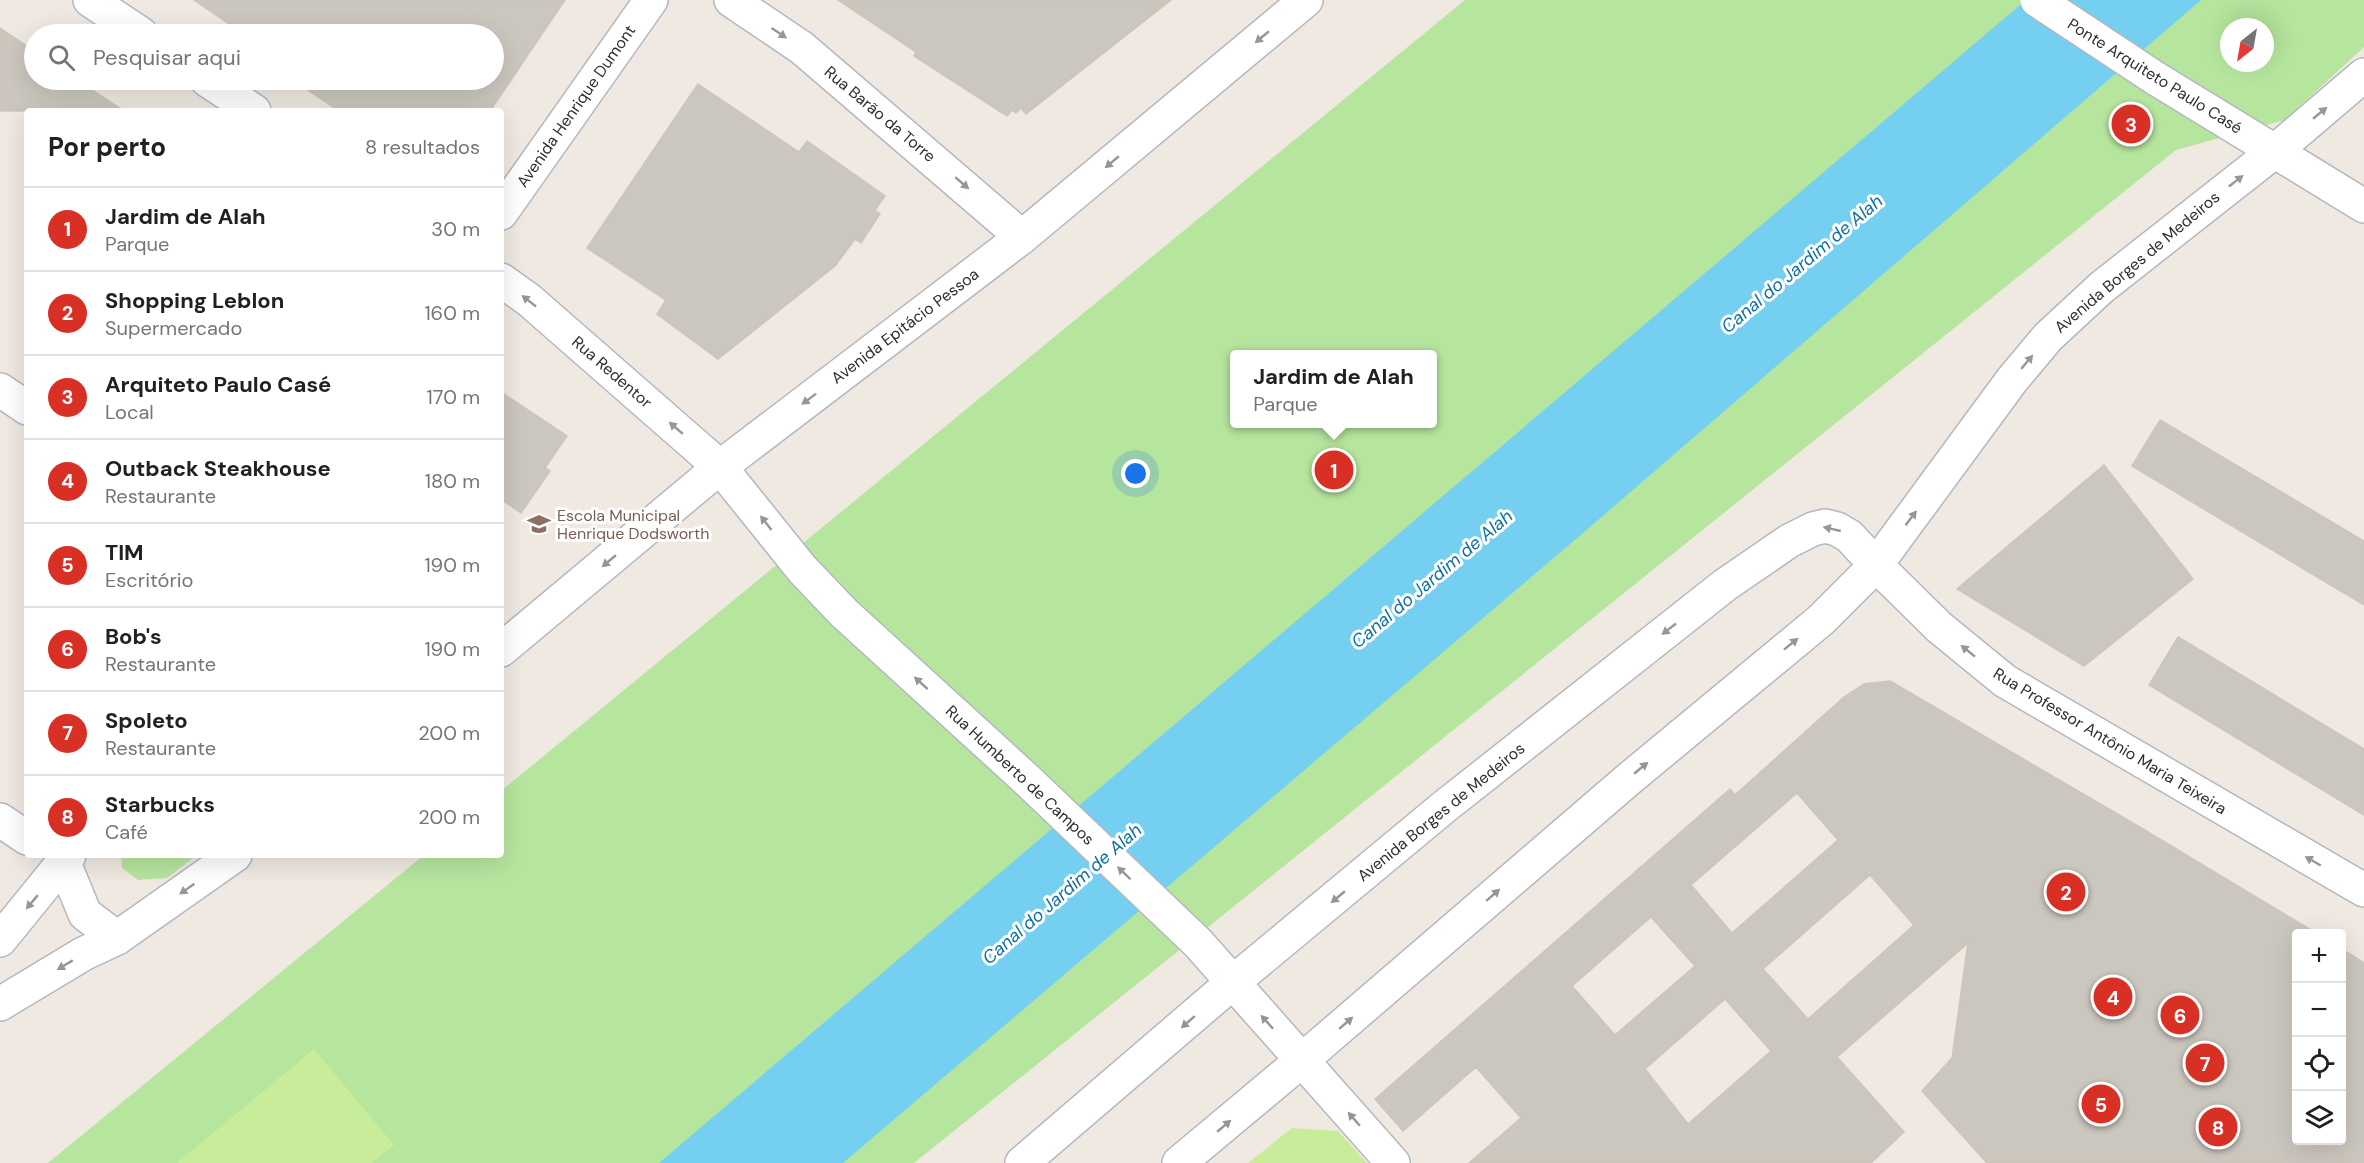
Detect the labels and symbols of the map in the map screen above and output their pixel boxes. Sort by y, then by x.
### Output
street label: Ponte Arquiteto Paulo Casé [2064,14,2246,138]
north arrow [2220,18,2274,72]
street label: Avenida Henrique Dumont [512,21,640,191]
one-way arrow [771,27,788,38]
one-way arrow [1254,31,1269,43]
street label: Rua Barão da Torre [820,61,940,167]
pin: 3 [2112,102,2150,146]
one-way arrow [2312,107,2327,120]
one-way arrow [1104,156,1120,169]
one-way arrow [2229,175,2244,187]
one-way arrow [954,176,969,189]
street label: Avenida Borges de Medeiros [2050,187,2224,337]
water label: Canal do Jardim de Alah [1716,189,1888,339]
street label: Avenida Epitácio Pessoa [827,264,983,388]
one-way arrow [521,294,537,307]
street label: Rua Redentor [568,331,656,413]
one-way arrow [2021,354,2034,370]
one-way arrow [802,392,817,404]
one-way arrow [669,422,684,435]
pin: 1 [1314,448,1354,492]
your location [1121,459,1150,488]
water label: Canal do Jardim de Alah [1346,504,1518,654]
place label: Escola Municipal Henrique Dodsworth [557,505,710,544]
school or university icon: Escola Municipal Henrique Dodsworth [526,511,552,537]
one-way arrow [1905,511,1917,527]
one-way arrow [759,515,772,531]
one-way arrow [1823,524,1841,534]
one-way arrow [602,554,617,567]
one-way arrow [1661,622,1677,635]
one-way arrow [1784,638,1799,651]
one-way arrow [1960,644,1976,657]
street label: Rua Professor Antônio Maria Teixeira [1989,663,2231,819]
one-way arrow [914,677,929,690]
street label: Rua Humberto de Campos [941,700,1099,850]
street label: Avenida Borges de Medeiros [1353,738,1529,886]
one-way arrow [1633,762,1649,775]
water label: Canal do Jardim de Alah [977,818,1147,970]
one-way arrow [2304,856,2321,866]
one-way arrow [1117,867,1131,881]
pin: 2 [2046,870,2086,914]
one-way arrow [180,883,196,895]
one-way arrow [1485,889,1500,902]
one-way arrow [1330,890,1346,903]
one-way arrow [26,894,39,909]
one-way arrow [57,959,73,970]
pin: 4 [2094,974,2132,1020]
pin: 6 [2160,992,2200,1038]
one-way arrow [1181,1015,1196,1028]
one-way arrow [1261,1015,1274,1030]
one-way arrow [1338,1016,1353,1029]
pin: 7 [2186,1040,2224,1086]
pin: 5 [2082,1082,2120,1126]
pin: 8 [2198,1104,2238,1150]
one-way arrow [1348,1112,1361,1127]
one-way arrow [1216,1119,1232,1132]

